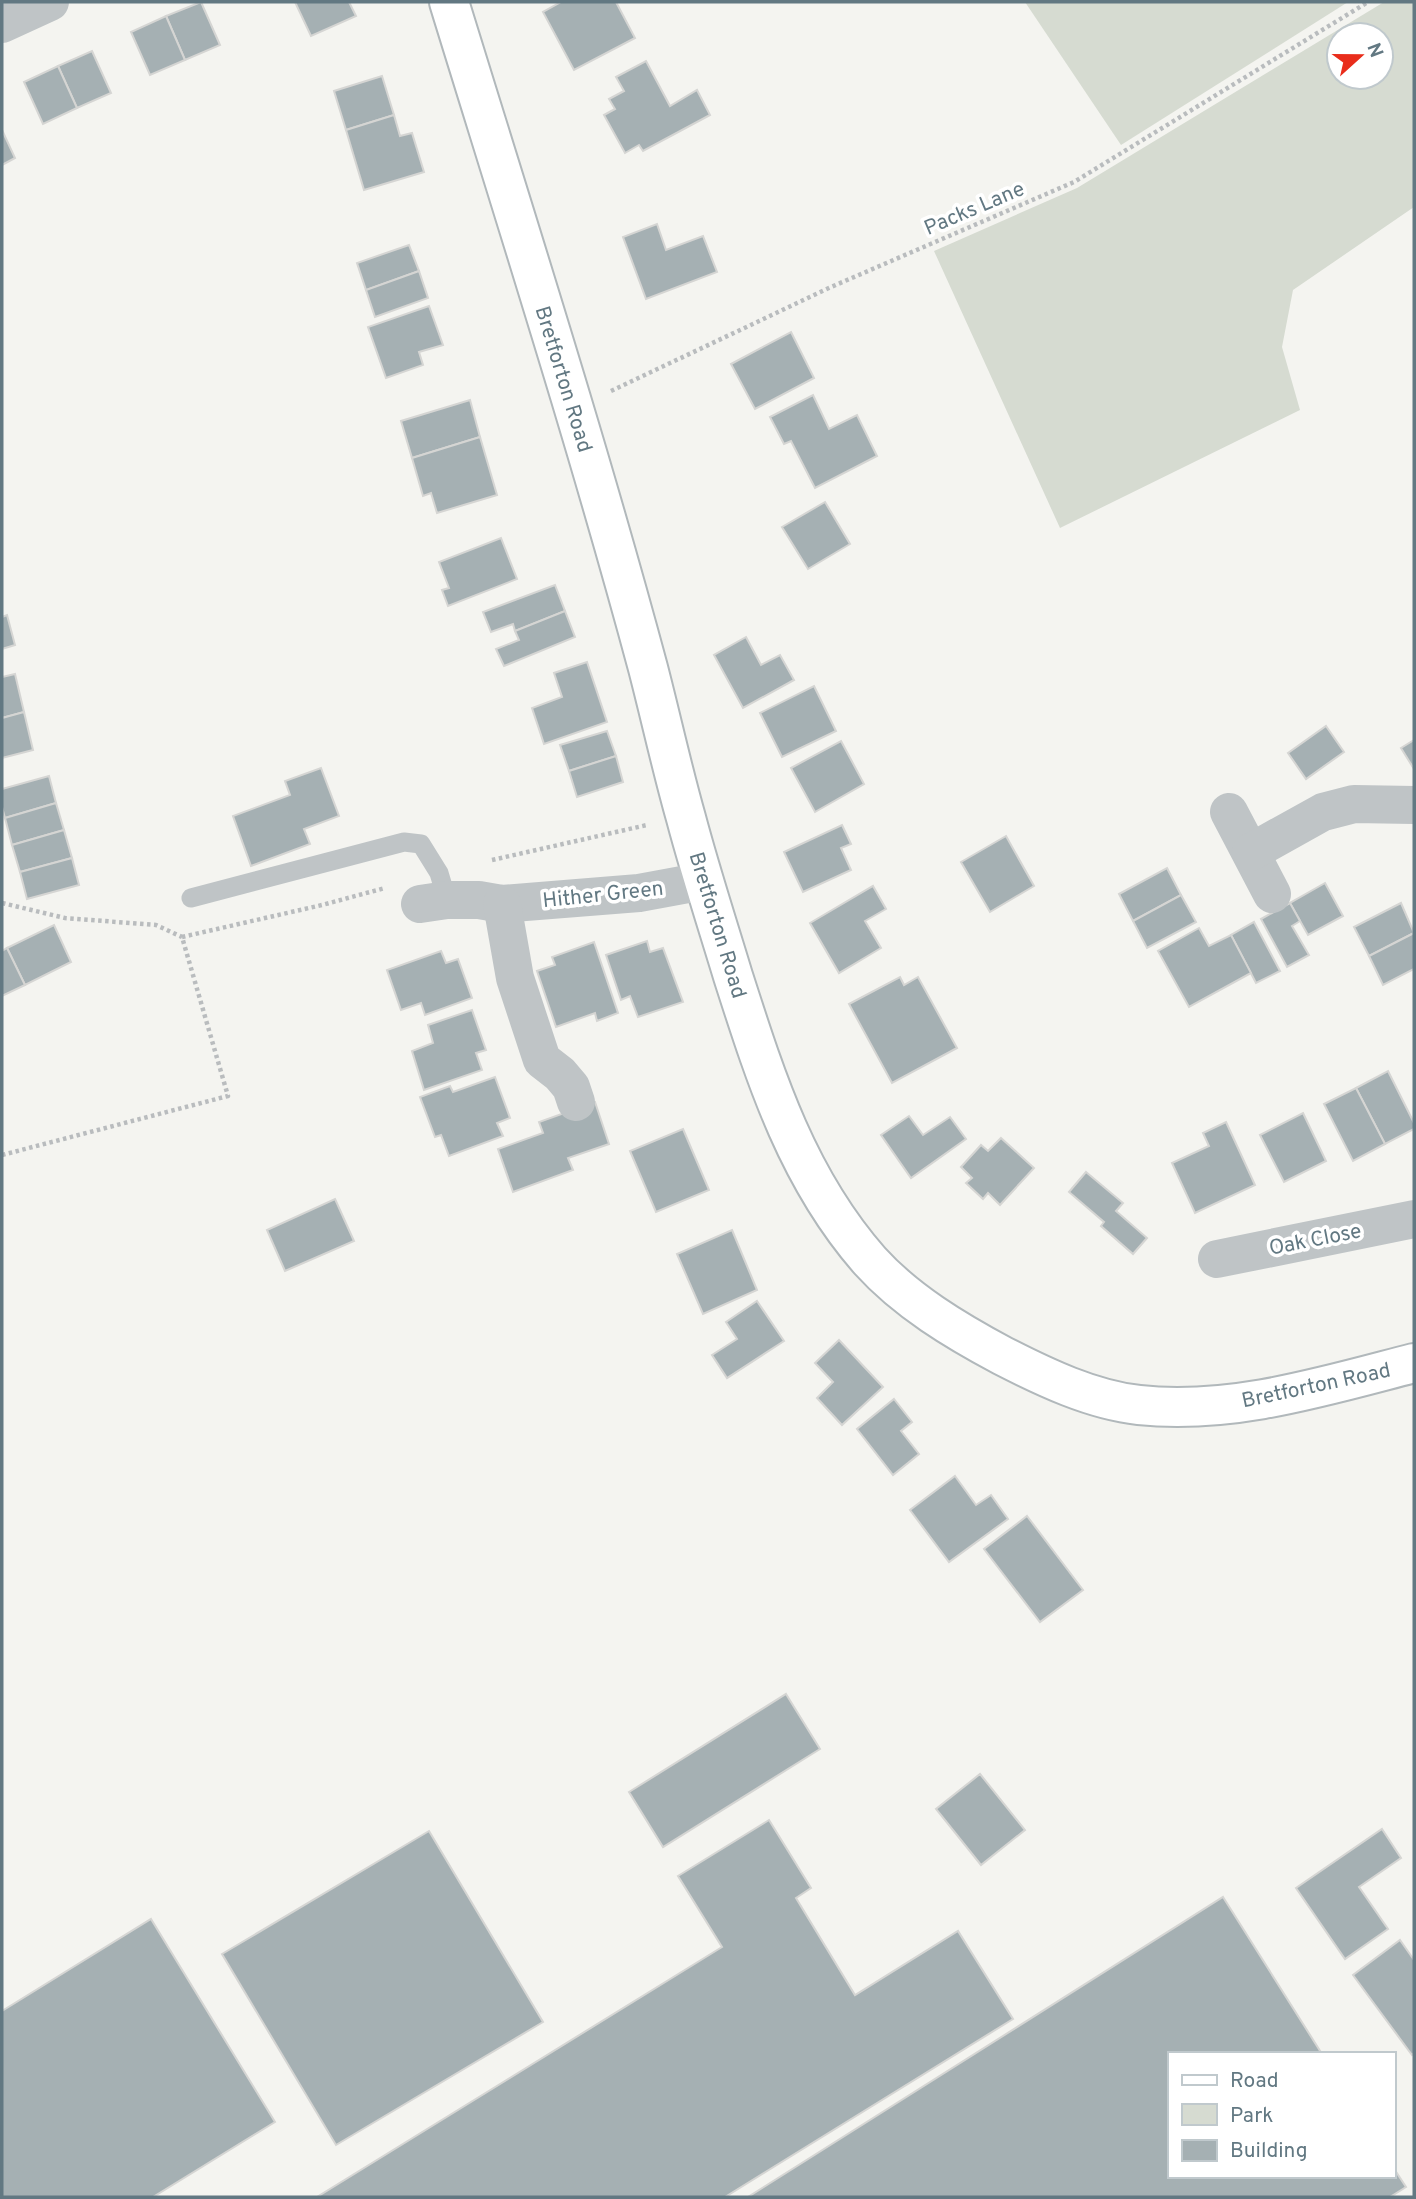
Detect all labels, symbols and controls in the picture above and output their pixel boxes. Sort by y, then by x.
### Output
north arrow [1325,21,1395,91]
text: N [1360,40,1388,61]
street label: Packs Lane [920,176,1029,243]
street label: Bretforton Road [527,303,598,456]
street label: Bretforton Road [681,849,752,1002]
street label: Hither Green [541,876,665,915]
street label: Oak Close [1267,1218,1364,1263]
street label: Bretforton Road [1239,1358,1393,1415]
legend [1168,2052,1395,2178]
text: Road [1230,2068,1279,2095]
text: Park [1230,2103,1273,2130]
text: Building [1230,2138,1308,2165]

